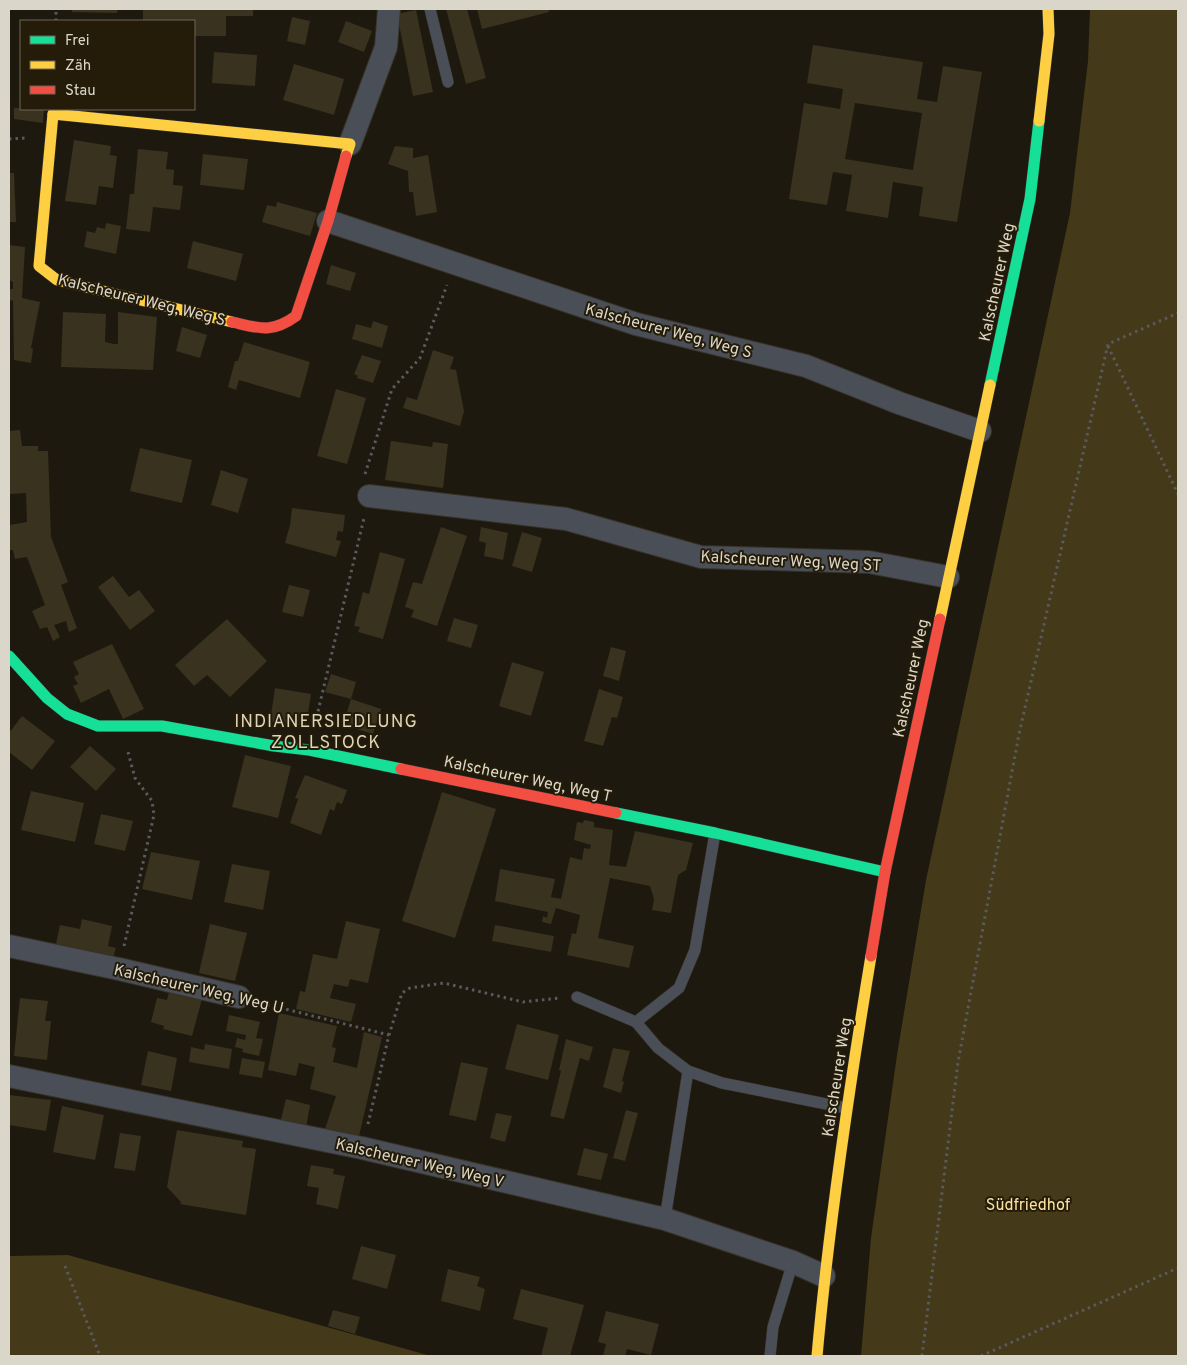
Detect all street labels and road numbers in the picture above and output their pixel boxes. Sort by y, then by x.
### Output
street label: Kalscheurer Weg [976,221,1020,343]
street label: Kalscheurer Weg, Weg S [56,270,227,331]
street label: Kalscheurer Weg, Weg S [583,300,754,364]
street label: Kalscheurer Weg, Weg ST [700,547,882,577]
street label: Kalscheurer Weg [890,617,934,739]
street label: Kalscheurer Weg, Weg T [442,752,613,808]
street label: Kalscheurer Weg, Weg U [112,961,285,1019]
street label: Kalscheurer Weg [819,1016,857,1138]
street label: Kalscheurer Weg, Weg V [333,1135,506,1193]

